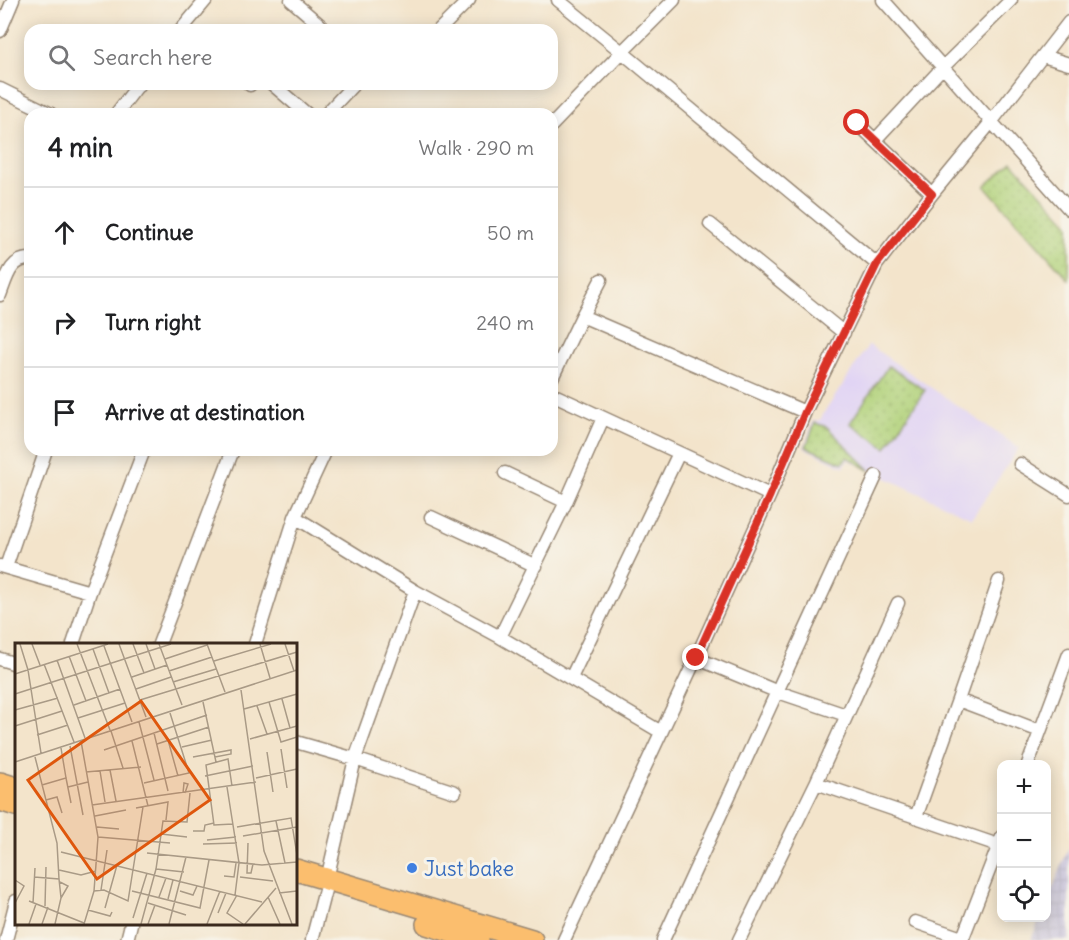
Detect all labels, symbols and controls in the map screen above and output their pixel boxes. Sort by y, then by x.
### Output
search box [24,24,558,90]
icon: search [45,41,78,74]
text: Search here [93,43,212,71]
route start [843,109,869,135]
text: 4 min [48,131,113,164]
text: Walk · 290 m [419,135,534,160]
icon: ahead [48,216,81,249]
text: Continue [105,218,194,246]
text: 50 m [487,220,534,245]
icon: right [48,306,81,339]
text: Turn right [105,308,201,336]
text: 240 m [476,310,534,335]
icon: arrive [48,396,81,429]
text: Arrive at destination [105,398,305,426]
inset map [15,643,297,925]
route end [682,644,708,670]
map controls [997,760,1051,922]
button: + [997,760,1051,814]
button: − [997,814,1051,868]
place label: Just bake [424,855,514,882]
marker: Just bake [405,861,419,875]
button: locate [997,868,1051,922]

